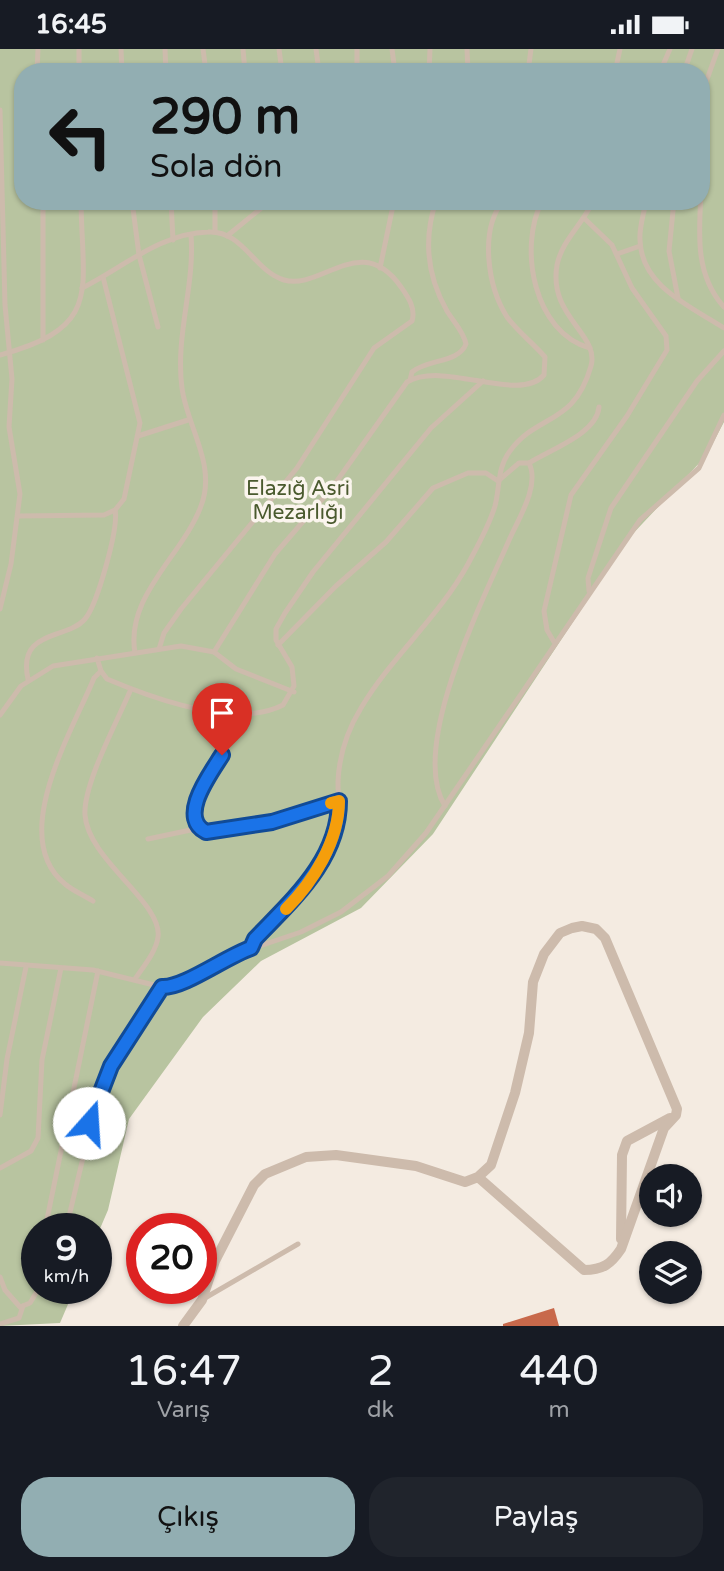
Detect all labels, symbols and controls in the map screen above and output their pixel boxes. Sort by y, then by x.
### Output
text: 16:45 [35,9,107,40]
text: 290 m [150,88,300,147]
icon: left [35,91,126,182]
text: Sola dön [150,148,283,186]
park label: Elazığ Asri Mezarlığı [246,476,350,525]
pin [192,683,252,755]
icon: arrive [203,694,241,732]
position arrow [52,1086,126,1160]
map controls [639,1164,702,1304]
button: sound [639,1164,702,1227]
speed limit sign: 20 [126,1213,217,1304]
text: 9 [56,1228,77,1270]
button: layers [639,1241,702,1304]
text: km/h [44,1265,89,1287]
text: 16:47 [125,1346,242,1397]
text: 2 [367,1346,394,1397]
text: 440 [519,1346,599,1397]
text: Varış [157,1396,210,1424]
text: dk [367,1396,394,1424]
text: m [548,1396,570,1424]
button: Çıkış [21,1477,355,1557]
button: Paylaş [369,1477,703,1557]

